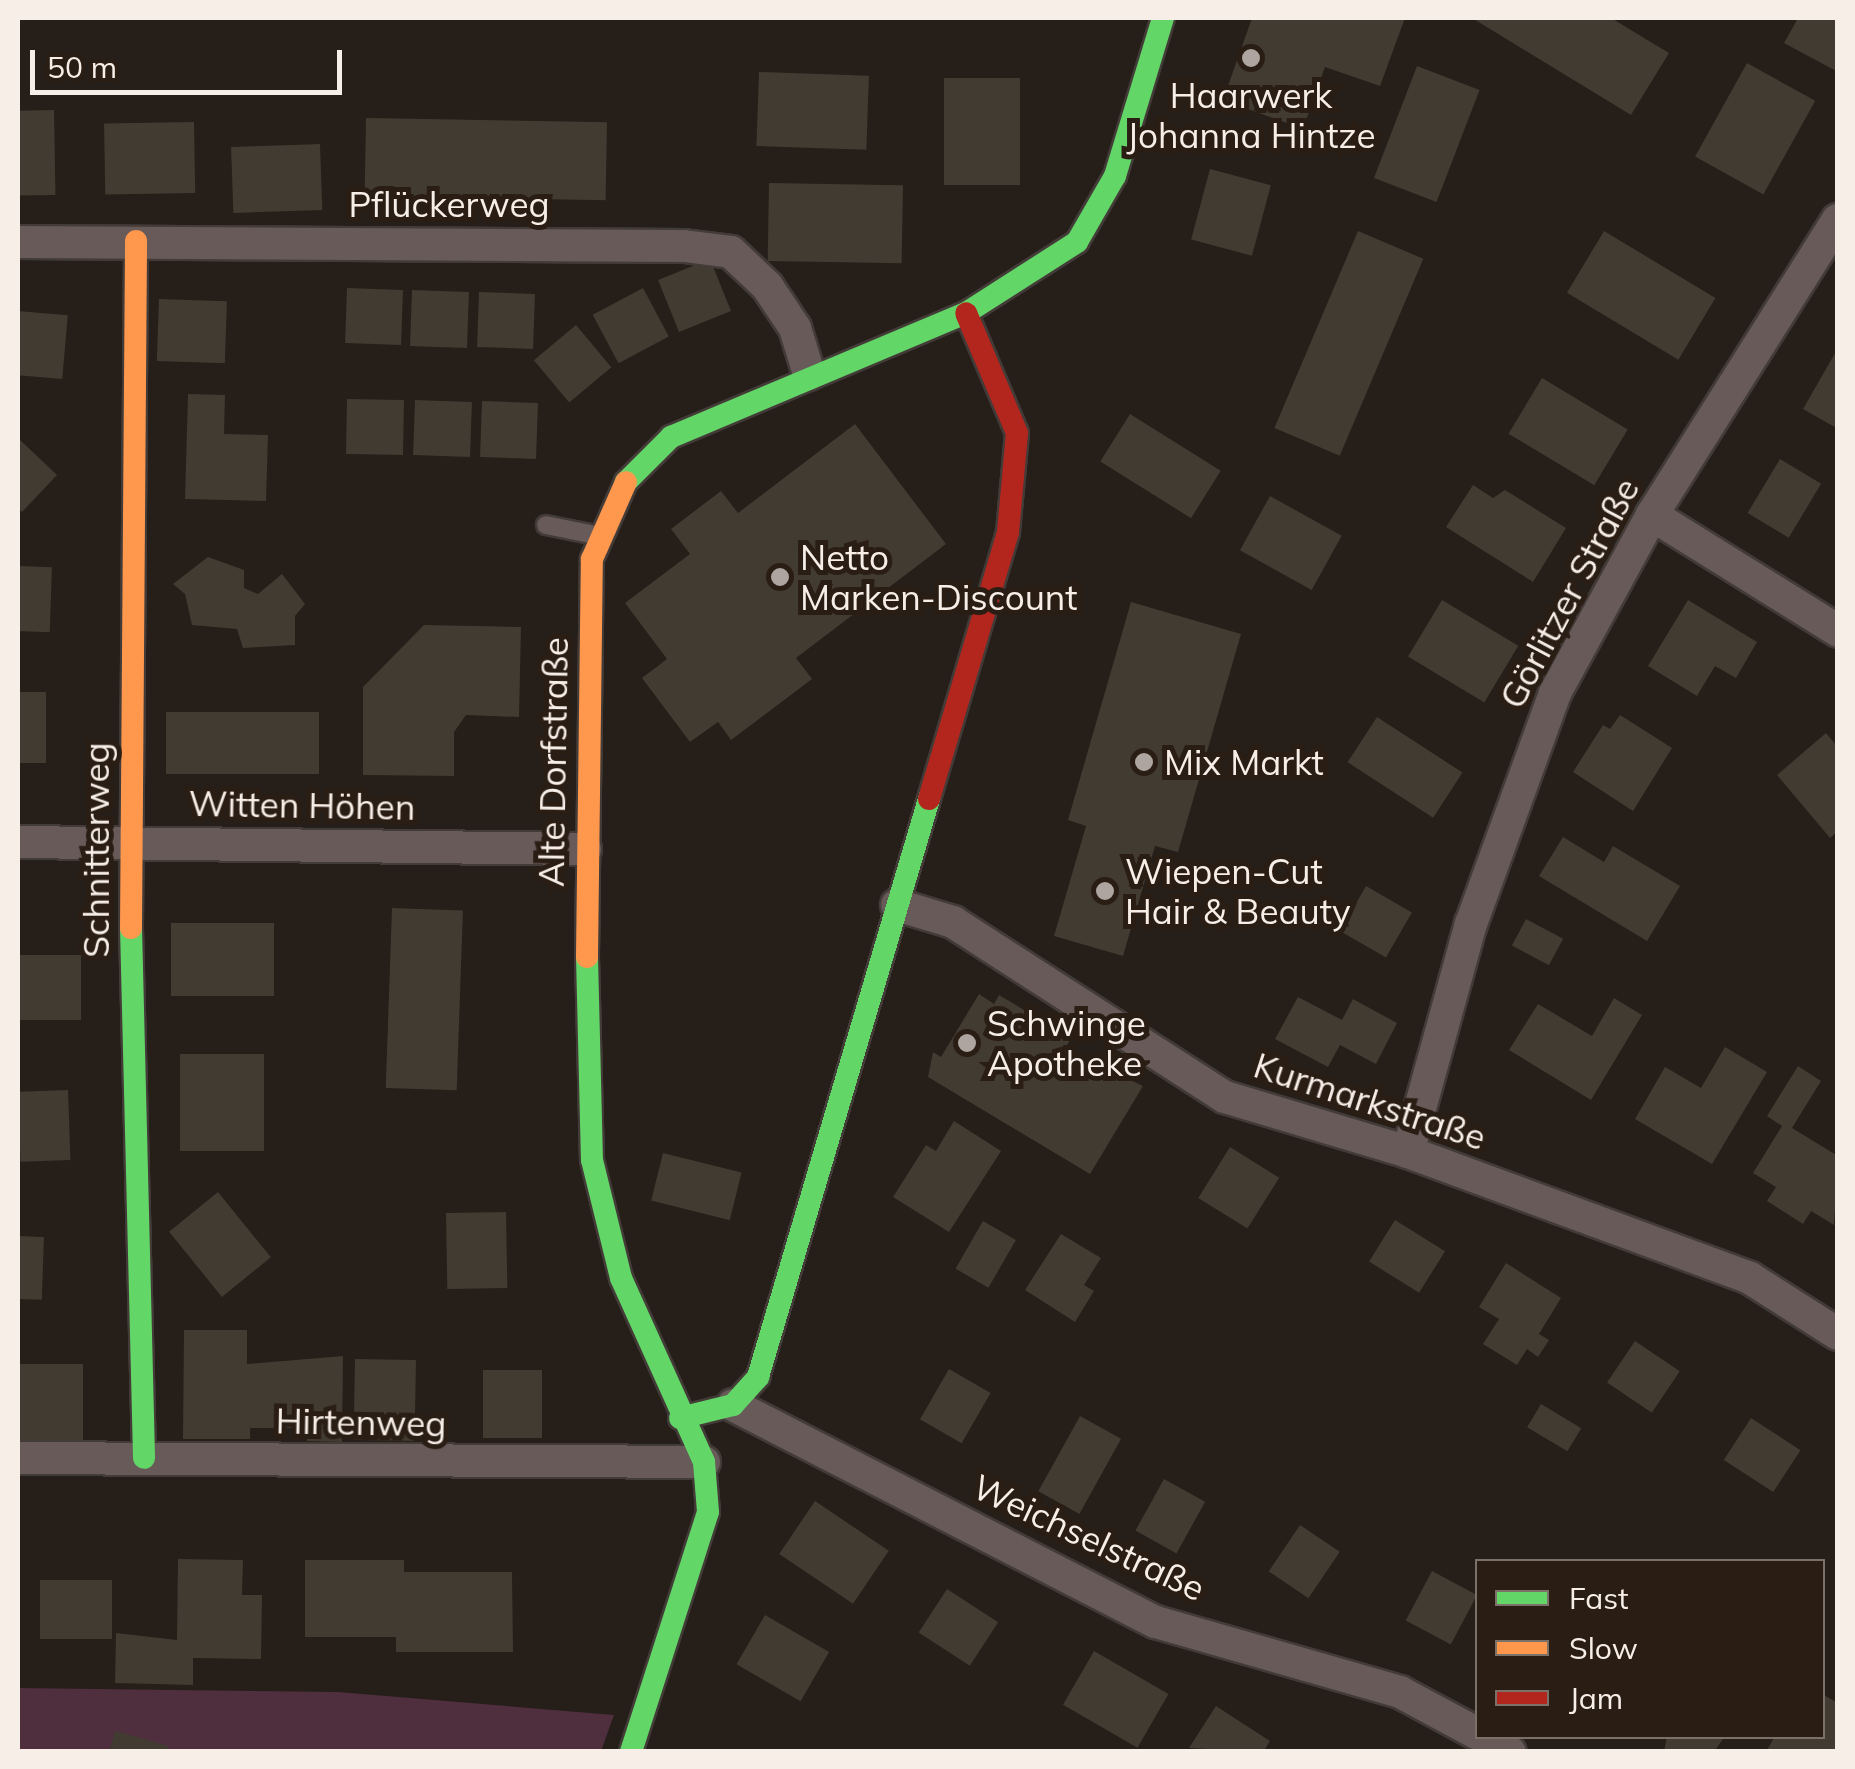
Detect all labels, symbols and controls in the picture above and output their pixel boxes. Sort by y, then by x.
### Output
scale bar [35,30,348,92]
marker: Haarwerk Johanna Hintze [1240,47,1262,69]
text: 50 m [47,48,117,86]
place label: Haarwerk Johanna Hintze [1127,74,1375,156]
street label: Pflückerweg [348,183,550,225]
street label: Görlitzer Straße [1491,471,1647,715]
place label: Netto Marken-Discount [800,536,1078,618]
marker: Netto Marken-Discount [769,566,791,588]
street label: Alte Dorfstraße [530,637,576,887]
place label: Mix Markt [1164,741,1324,783]
street label: Schnitterweg [75,742,117,958]
marker: Mix Markt [1133,751,1155,773]
street label: Witten Höhen [188,782,416,828]
place label: Wiepen-Cut Hair & Beauty [1125,850,1351,932]
marker: Wiepen-Cut Hair & Beauty [1094,880,1116,902]
place label: Schwinge Apotheke [987,1002,1146,1084]
marker: Schwinge Apotheke [956,1032,978,1054]
street label: Kurmarkstraße [1249,1044,1491,1158]
street label: Hirtenweg [275,1400,447,1444]
street label: Weichselstraße [966,1465,1212,1609]
legend [1475,1559,1825,1739]
text: Fast [1569,1579,1629,1617]
text: Slow [1569,1629,1638,1667]
text: Jam [1569,1679,1623,1717]

